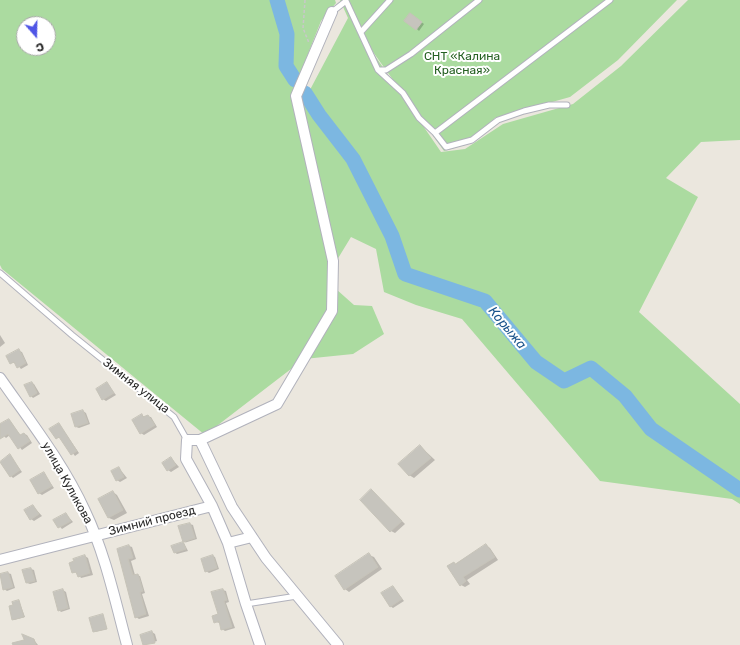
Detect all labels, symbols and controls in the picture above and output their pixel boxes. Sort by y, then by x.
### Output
north arrow [16,16,56,56]
text: С [34,39,46,54]
park label: СНТ «Калина Красная» [424,50,500,78]
water label: Корыжа [485,304,529,352]
street label: Зимняя улица [100,355,172,417]
street label: улица Куликова [39,440,95,526]
street label: Зимний проезд [107,503,197,539]

